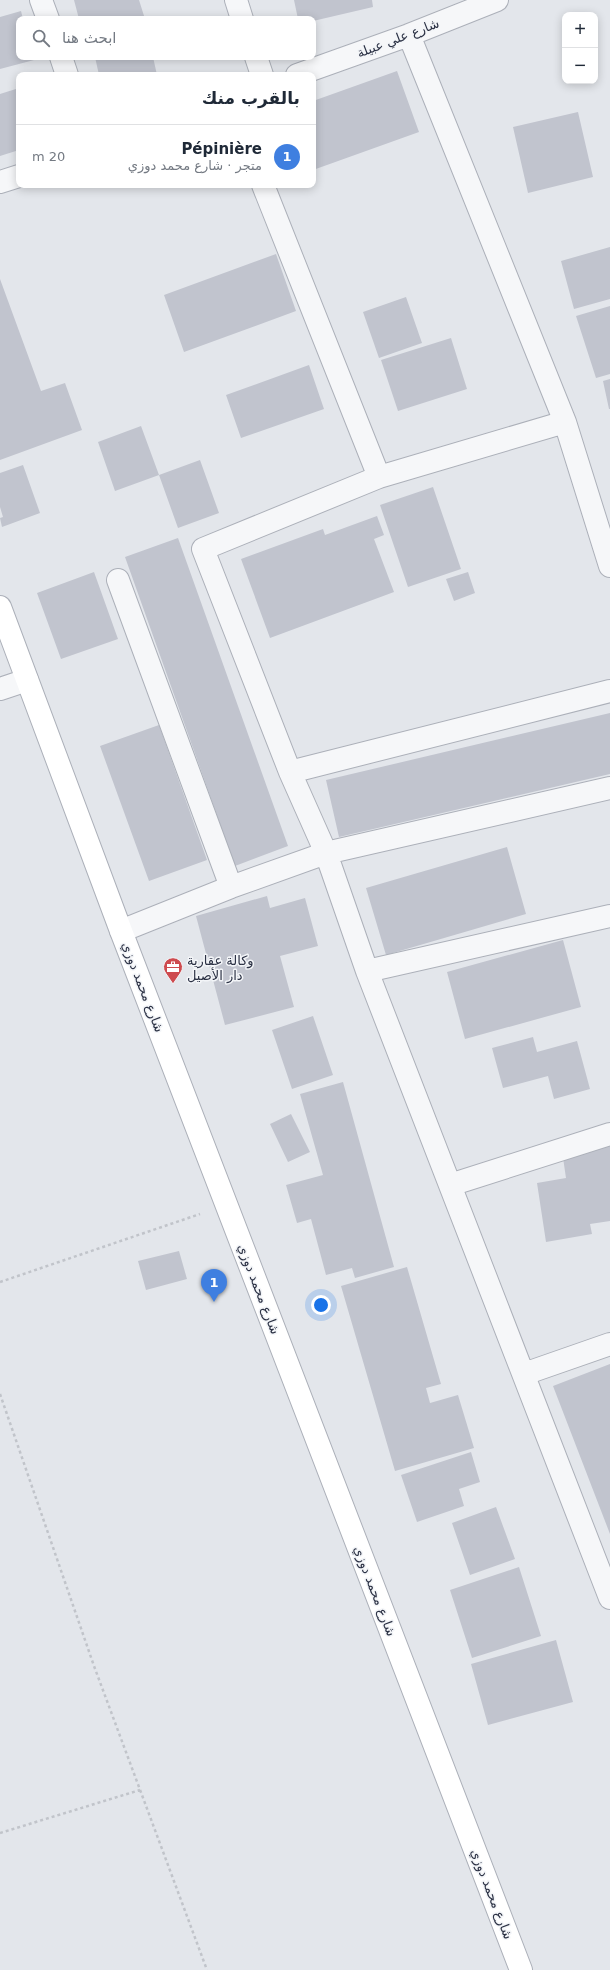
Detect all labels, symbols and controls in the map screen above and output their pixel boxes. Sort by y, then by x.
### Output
map controls [562,12,598,84]
button: + [562,12,598,48]
street label: شارع علي عبيلة [355,15,442,62]
search box [16,16,316,60]
icon: search [30,27,52,49]
text: ابحث هنا [62,29,117,47]
button: − [562,48,598,84]
text: بالقرب منك [202,88,300,108]
text: Pépinière [181,140,262,158]
text: 20 m [32,149,65,164]
text: 1 [282,149,292,164]
text: متجر · شارع محمد دوزي [128,158,262,173]
street label: شارع محمد دوزي [118,940,167,1035]
place label: وكالة عقارية دار الأصيل [187,953,254,984]
office icon: وكالة عقارية دار الأصيل [162,956,184,984]
street label: شارع محمد دوزي [234,1242,283,1337]
pin: 1 [201,1269,227,1302]
your location [311,1295,331,1315]
street label: شارع محمد دوزي [350,1544,399,1639]
street label: شارع محمد دوزي [467,1847,516,1942]

